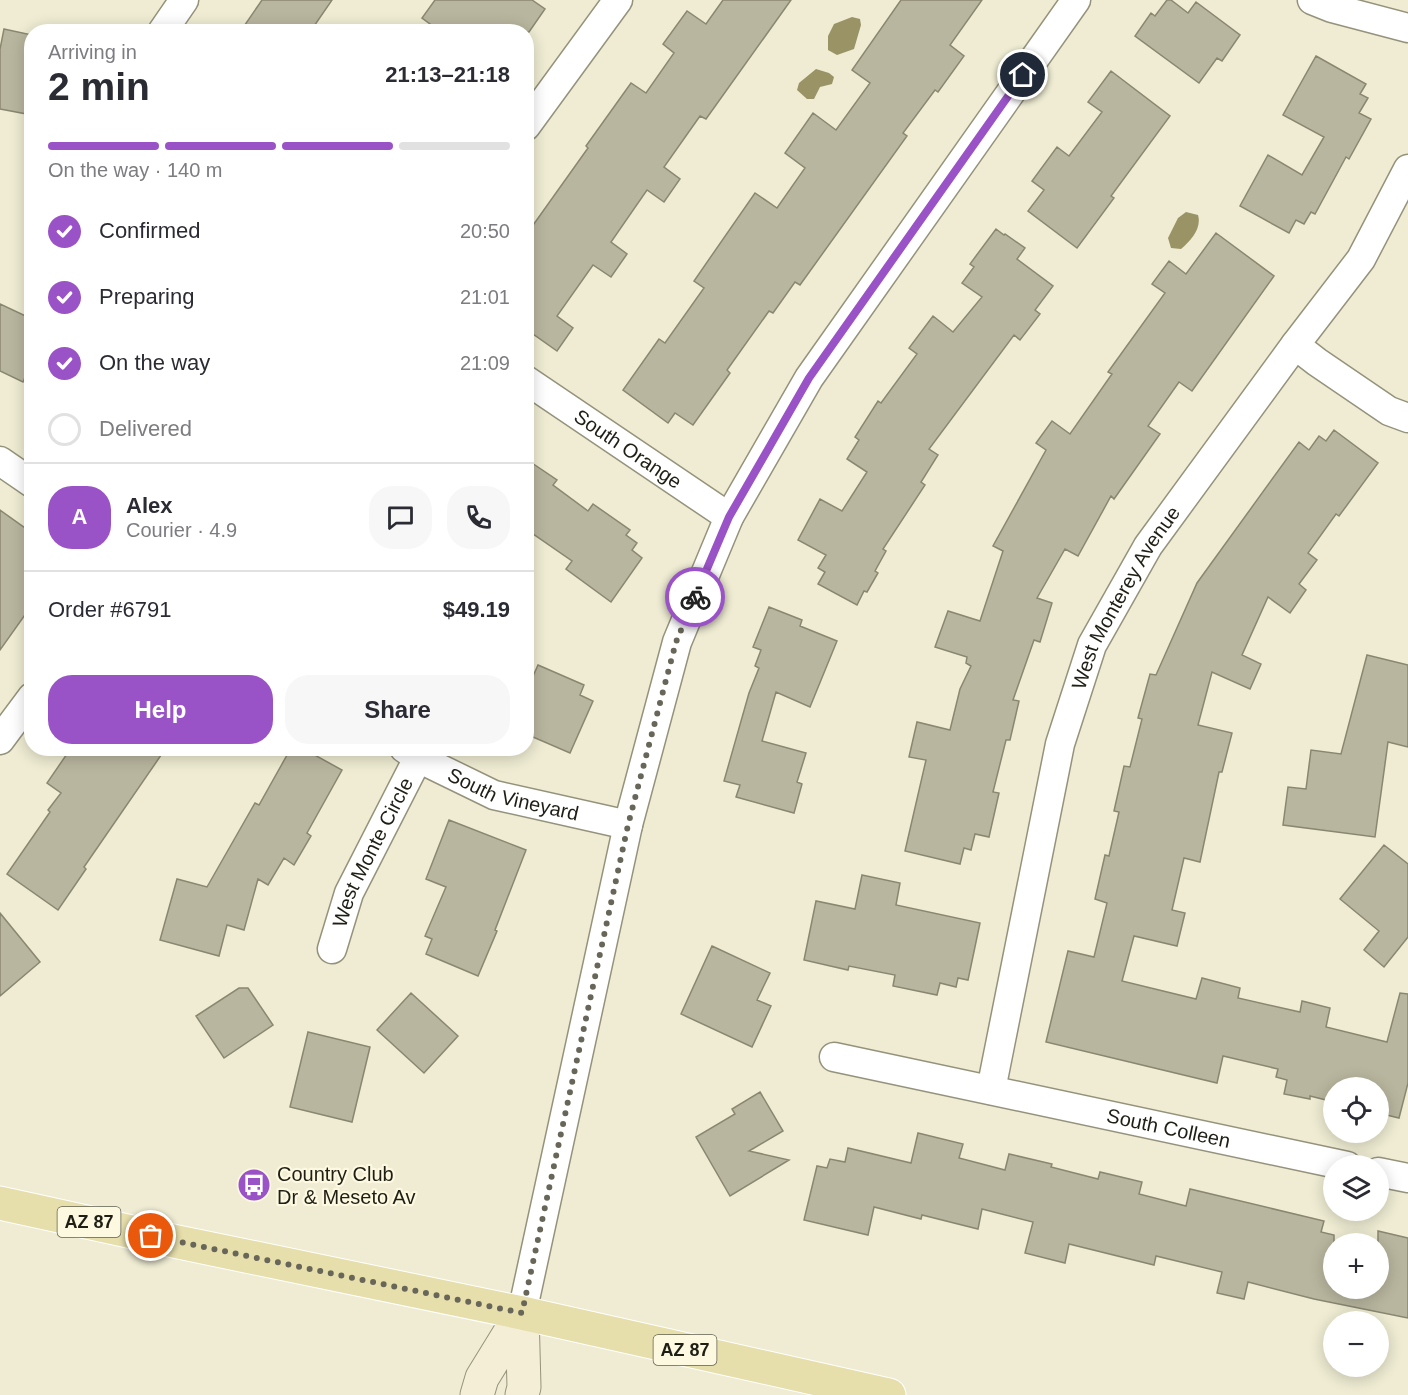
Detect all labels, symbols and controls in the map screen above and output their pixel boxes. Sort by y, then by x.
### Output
text: Arriving in [48,41,137,63]
pin [997,49,1048,100]
icon: home [1006,58,1039,91]
text: 21:13–21:18 [385,62,510,87]
text: 2 min [48,65,150,108]
text: On the way · 140 m [48,159,223,181]
icon: check [48,215,81,248]
text: Confirmed [99,218,200,243]
text: 20:50 [460,220,510,242]
icon: check [48,281,81,314]
text: Preparing [99,284,194,309]
text: 21:01 [460,286,510,308]
icon: check [48,347,81,380]
text: On the way [99,350,210,375]
text: 21:09 [460,352,510,374]
street label: South Orange [570,405,686,493]
text: Delivered [99,416,192,441]
button: chat [369,486,432,549]
button: phone [447,486,510,549]
text: Alex [126,493,172,518]
street label: West Monterey Avenue [1067,502,1184,692]
text: A [72,504,87,529]
text: Courier · 4.9 [126,519,237,541]
courier [665,567,725,627]
icon: bike [679,581,712,614]
text: Order #6791 [48,597,172,622]
text: $49.19 [443,597,510,622]
button: Help [48,675,273,744]
button: Share [285,675,510,744]
street label: South Vineyard [444,763,581,825]
street label: West Monte Circle [328,774,417,930]
map controls [1323,1077,1389,1377]
button: locate [1323,1077,1389,1143]
street label: South Colleen [1105,1104,1232,1152]
button: layers [1323,1155,1389,1221]
place label: Country Club Dr & Meseto Av [277,1163,416,1208]
bus stop icon: Country Club Dr & Meseto Av [236,1167,272,1203]
road number: AZ 87 [58,1207,121,1237]
pin [125,1210,176,1261]
icon: bag [134,1219,167,1252]
button: + [1323,1233,1389,1299]
button: − [1323,1311,1389,1377]
road number: AZ 87 [654,1335,716,1365]

